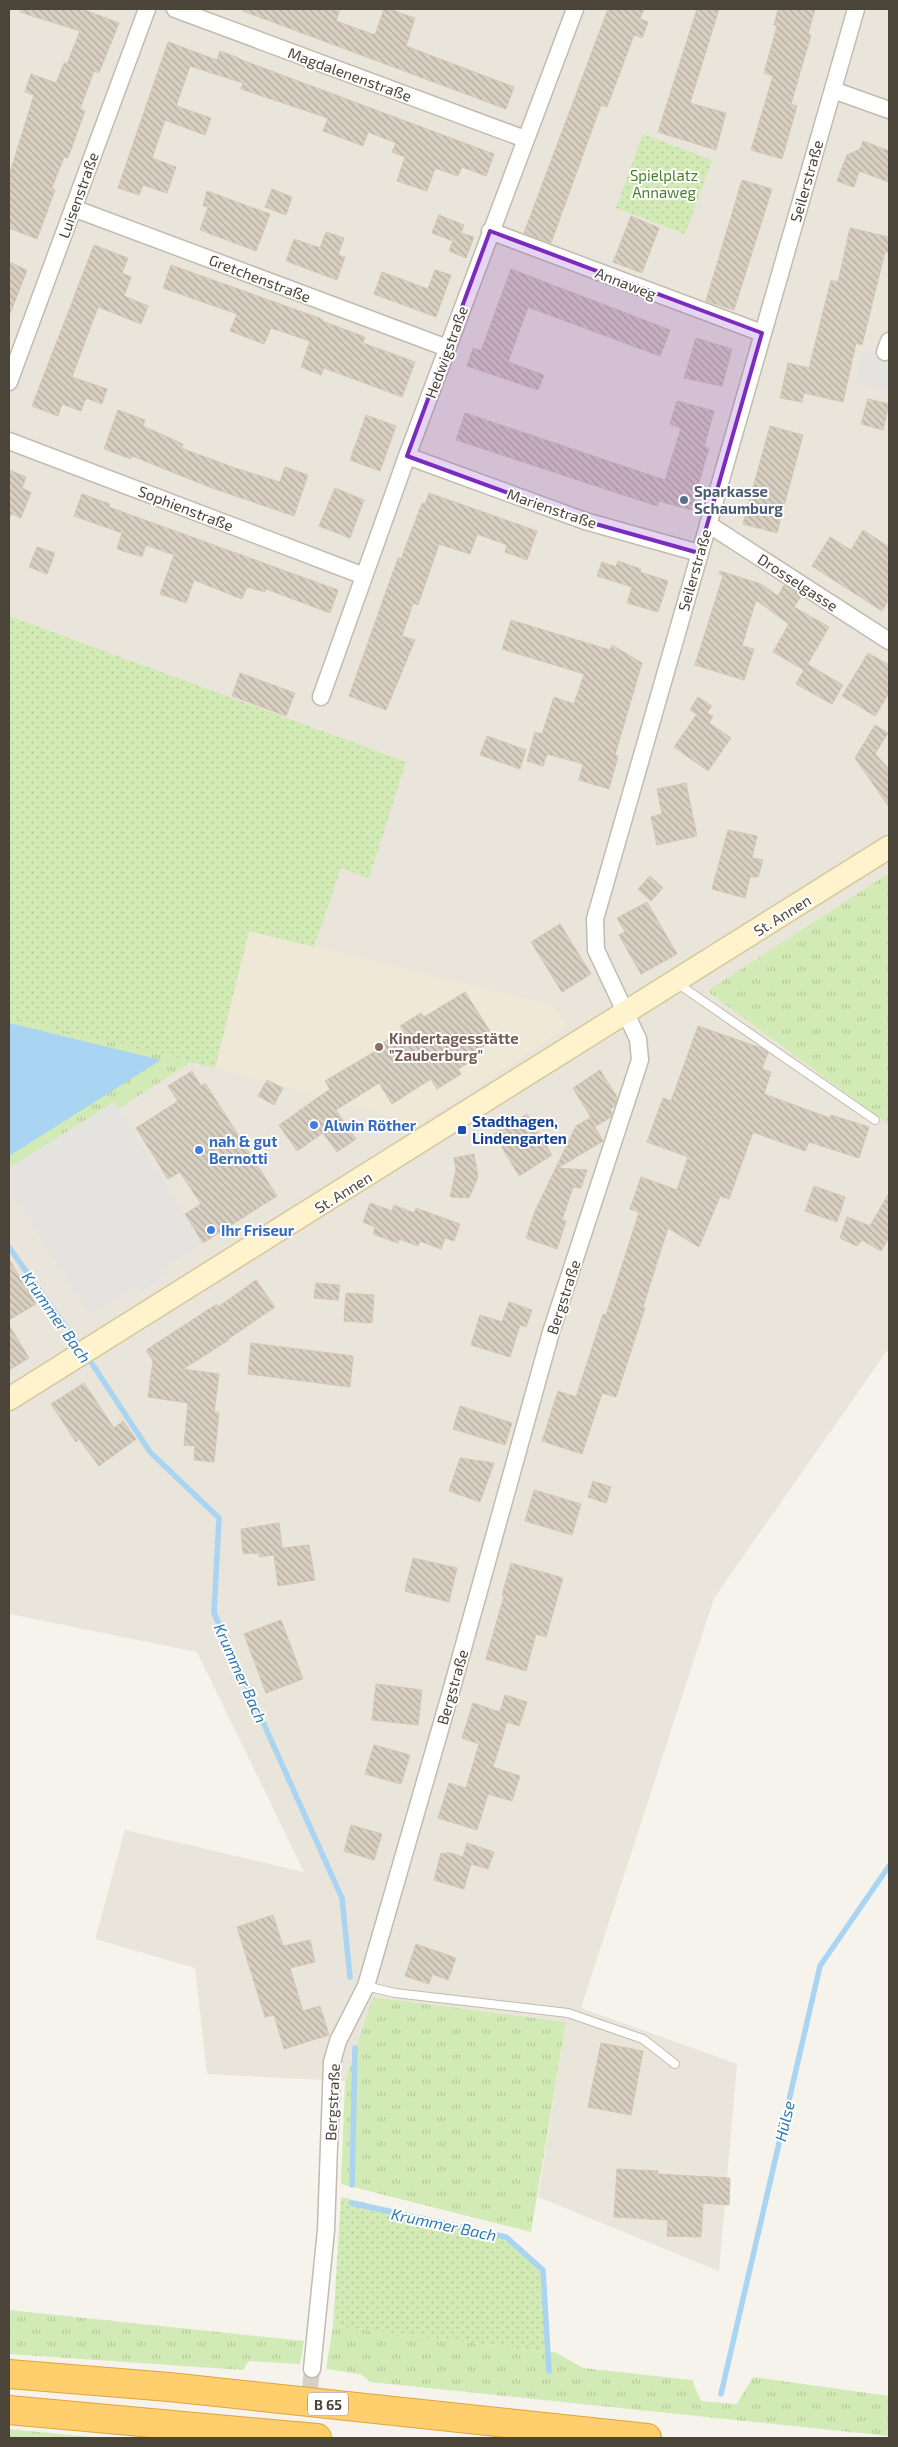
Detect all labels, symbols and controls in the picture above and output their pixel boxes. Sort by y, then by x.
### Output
street label: Magdalenenstraße [286,43,414,105]
street label: Seilerstraße [786,138,826,224]
street label: Luisenstraße [54,150,102,240]
park label: Spielplatz Annaweg [630,166,698,201]
street label: Gretchenstraße [207,250,313,306]
street label: Annaweg [593,263,660,303]
street label: Hedwigstraße [421,303,471,401]
street label: Sophienstraße [136,482,236,534]
place label: Sparkasse Schaumburg [694,482,783,517]
street label: Marienstraße [505,484,599,532]
marker: Sparkasse Schaumburg [678,494,690,506]
street label: Seilerstraße [674,527,714,613]
street label: Drosselgasse [755,549,841,615]
street label: St. Annen [750,890,814,940]
place label: Kindertagesstätte "Zauberburg" [389,1029,519,1064]
marker: Kindertagesstätte "Zauberburg" [373,1041,385,1053]
place label: Stadthagen, Lindengarten [472,1112,567,1147]
place label: Alwin Röther [324,1116,417,1134]
marker: Alwin Röther [308,1119,320,1131]
marker: Stadthagen, Lindengarten [456,1124,468,1136]
place label: nah & gut Bernotti [209,1132,277,1167]
marker: nah & gut Bernotti [193,1144,205,1156]
street label: St. Annen [311,1167,375,1217]
place label: Ihr Friseur [221,1221,295,1239]
marker: Ihr Friseur [205,1224,217,1236]
street label: Bergstraße [542,1257,584,1337]
water label: Krummer Bach [19,1268,95,1366]
water label: Krummer Bach [211,1620,271,1726]
street label: Bergstraße [433,1647,471,1727]
street label: Bergstraße [321,2063,343,2141]
water label: Hülse [770,2098,798,2143]
water label: Krummer Bach [390,2204,498,2244]
road number: B 65 [308,2392,348,2416]

